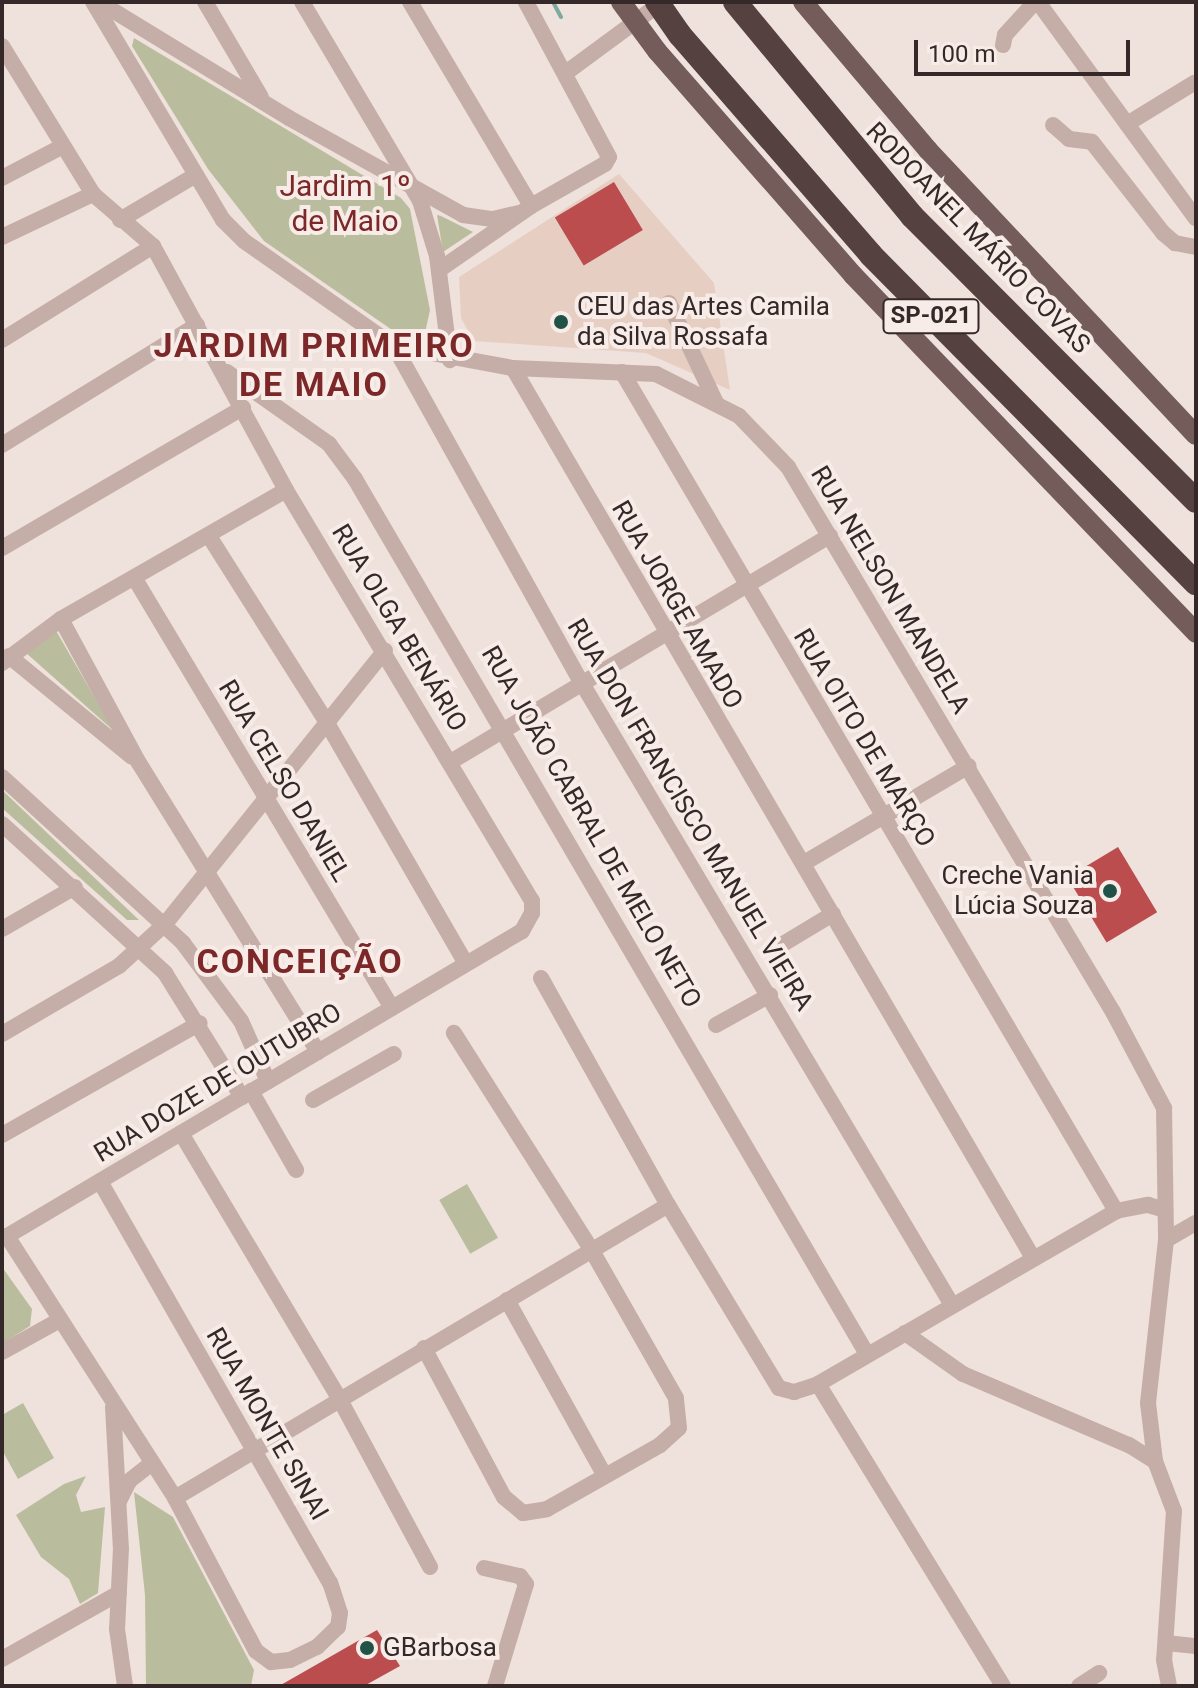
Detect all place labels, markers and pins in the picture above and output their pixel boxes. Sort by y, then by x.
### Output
place label: CEU das Artes Camila da Silva Rossafa [577,291,830,352]
marker: CEU das Artes Camila da Silva Rossafa [552,313,570,331]
place label: Creche Vania Lúcia Souza [942,860,1094,922]
marker: Creche Vania Lúcia Souza [1101,882,1119,900]
place label: GBarbosa [383,1632,497,1664]
marker: GBarbosa [358,1639,376,1657]

